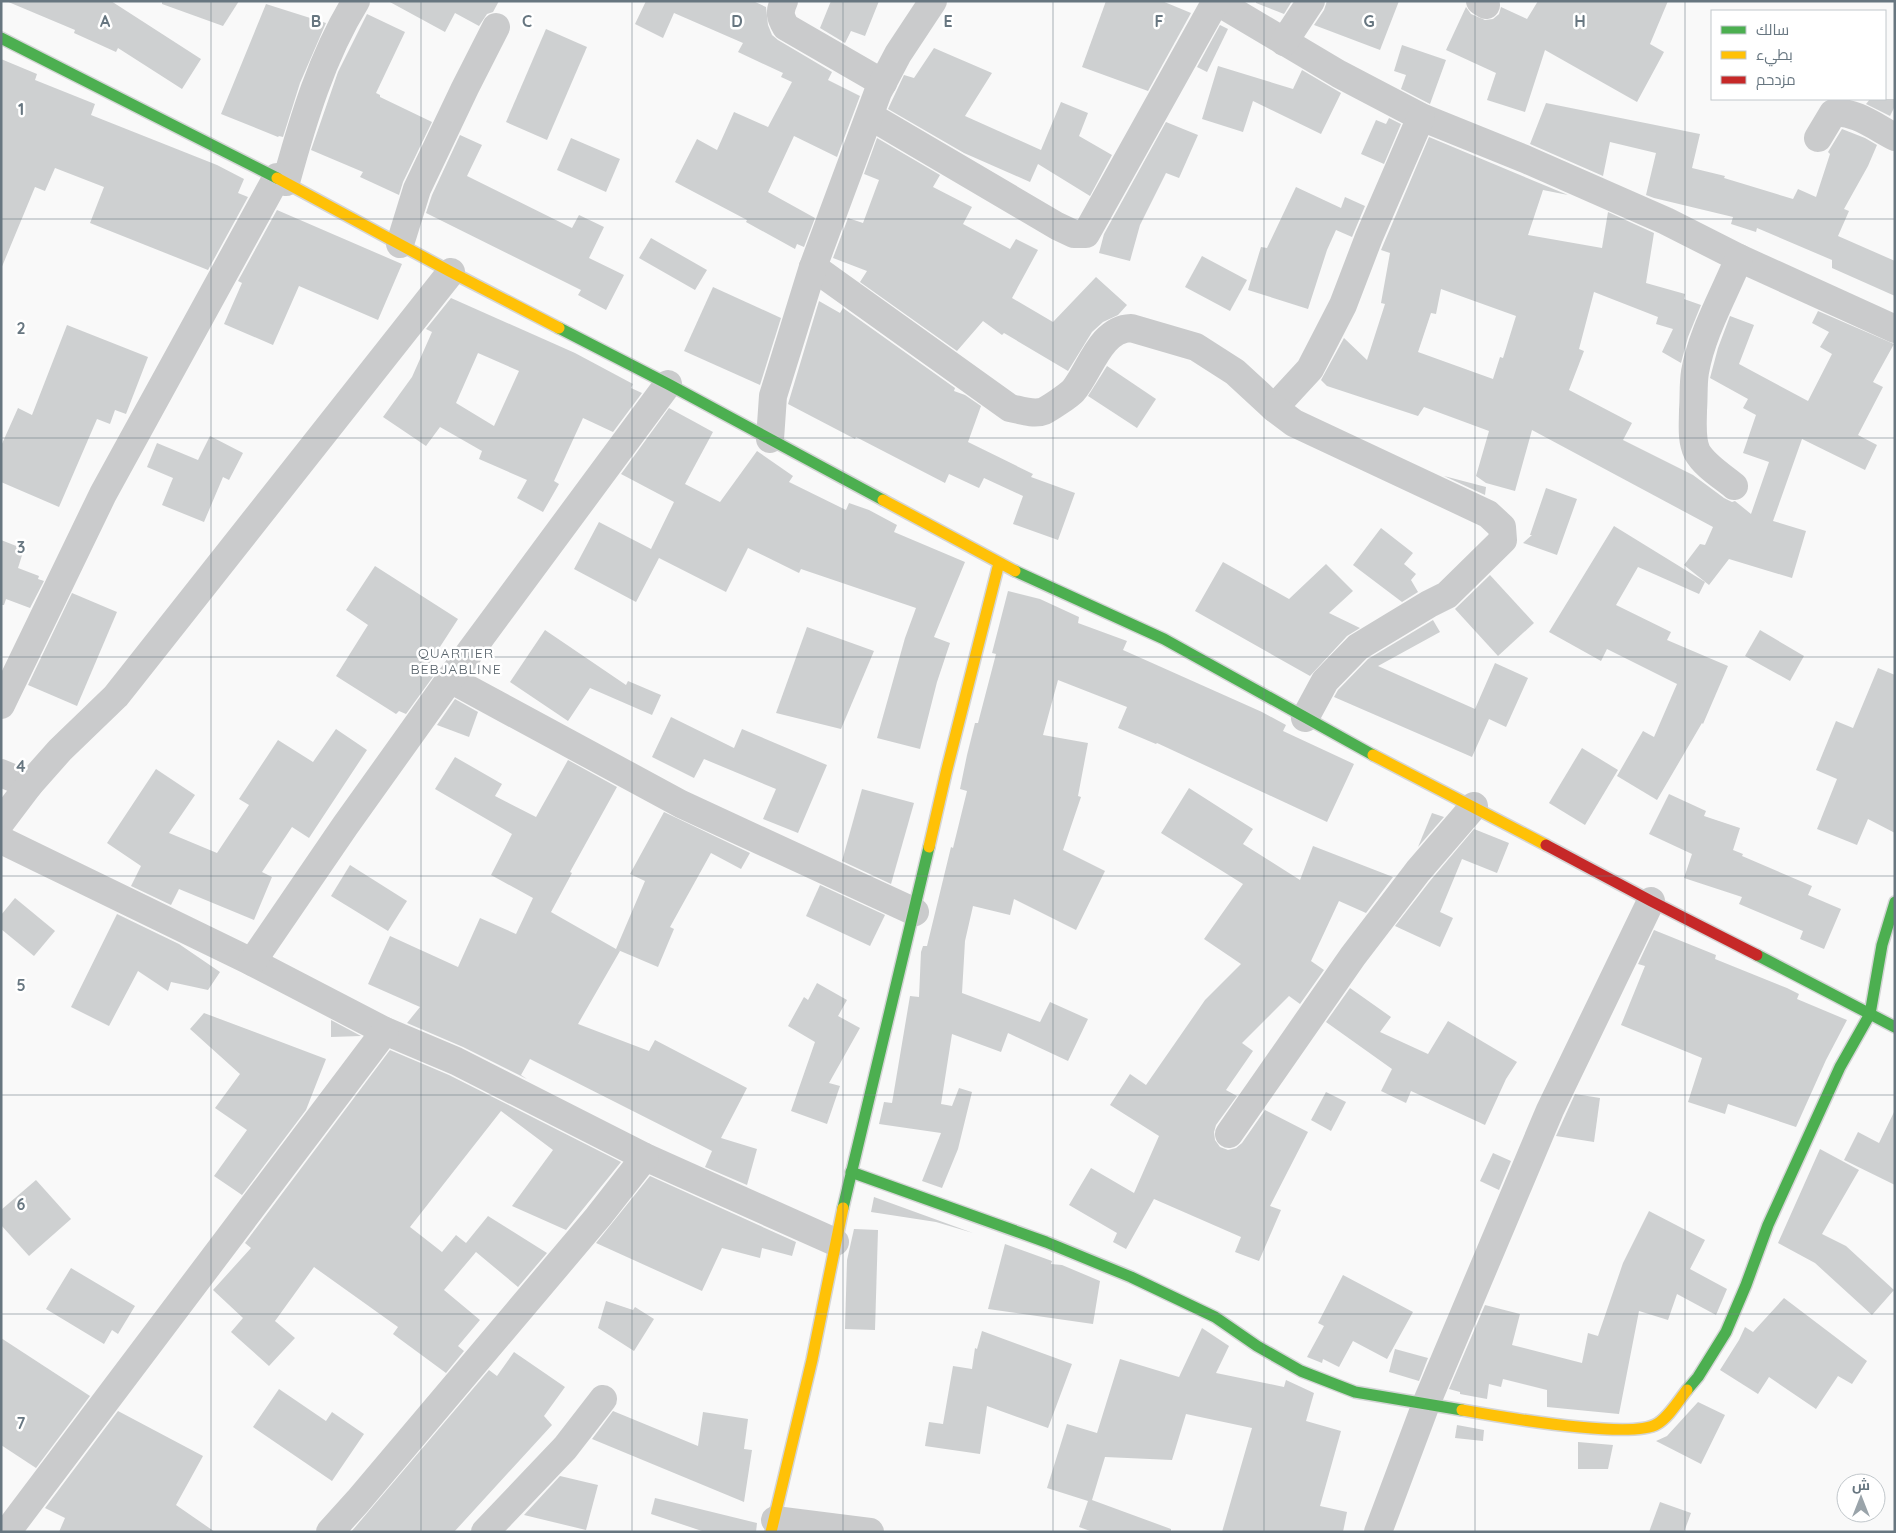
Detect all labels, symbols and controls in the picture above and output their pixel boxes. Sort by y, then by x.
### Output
legend [1711,10,1886,100]
text: A [100,11,111,31]
text: B [311,11,321,31]
text: C [522,11,532,31]
text: D [731,11,743,31]
text: E [943,11,953,31]
text: F [1155,11,1164,31]
text: G [1363,11,1375,31]
text: H [1574,11,1586,31]
text: سالك [1756,20,1789,39]
text: بطيء [1756,45,1793,67]
text: مزدحم [1756,70,1796,90]
text: 1 [18,99,24,119]
text: 2 [16,318,26,338]
text: 3 [17,537,25,557]
district label: QUARTIER BEBJABLINE [410,644,502,678]
text: 4 [16,756,26,776]
text: 5 [16,975,26,995]
text: 6 [17,1194,26,1214]
text: 7 [17,1413,26,1433]
north arrow [1836,1473,1886,1523]
text: ش [1852,1476,1870,1494]

